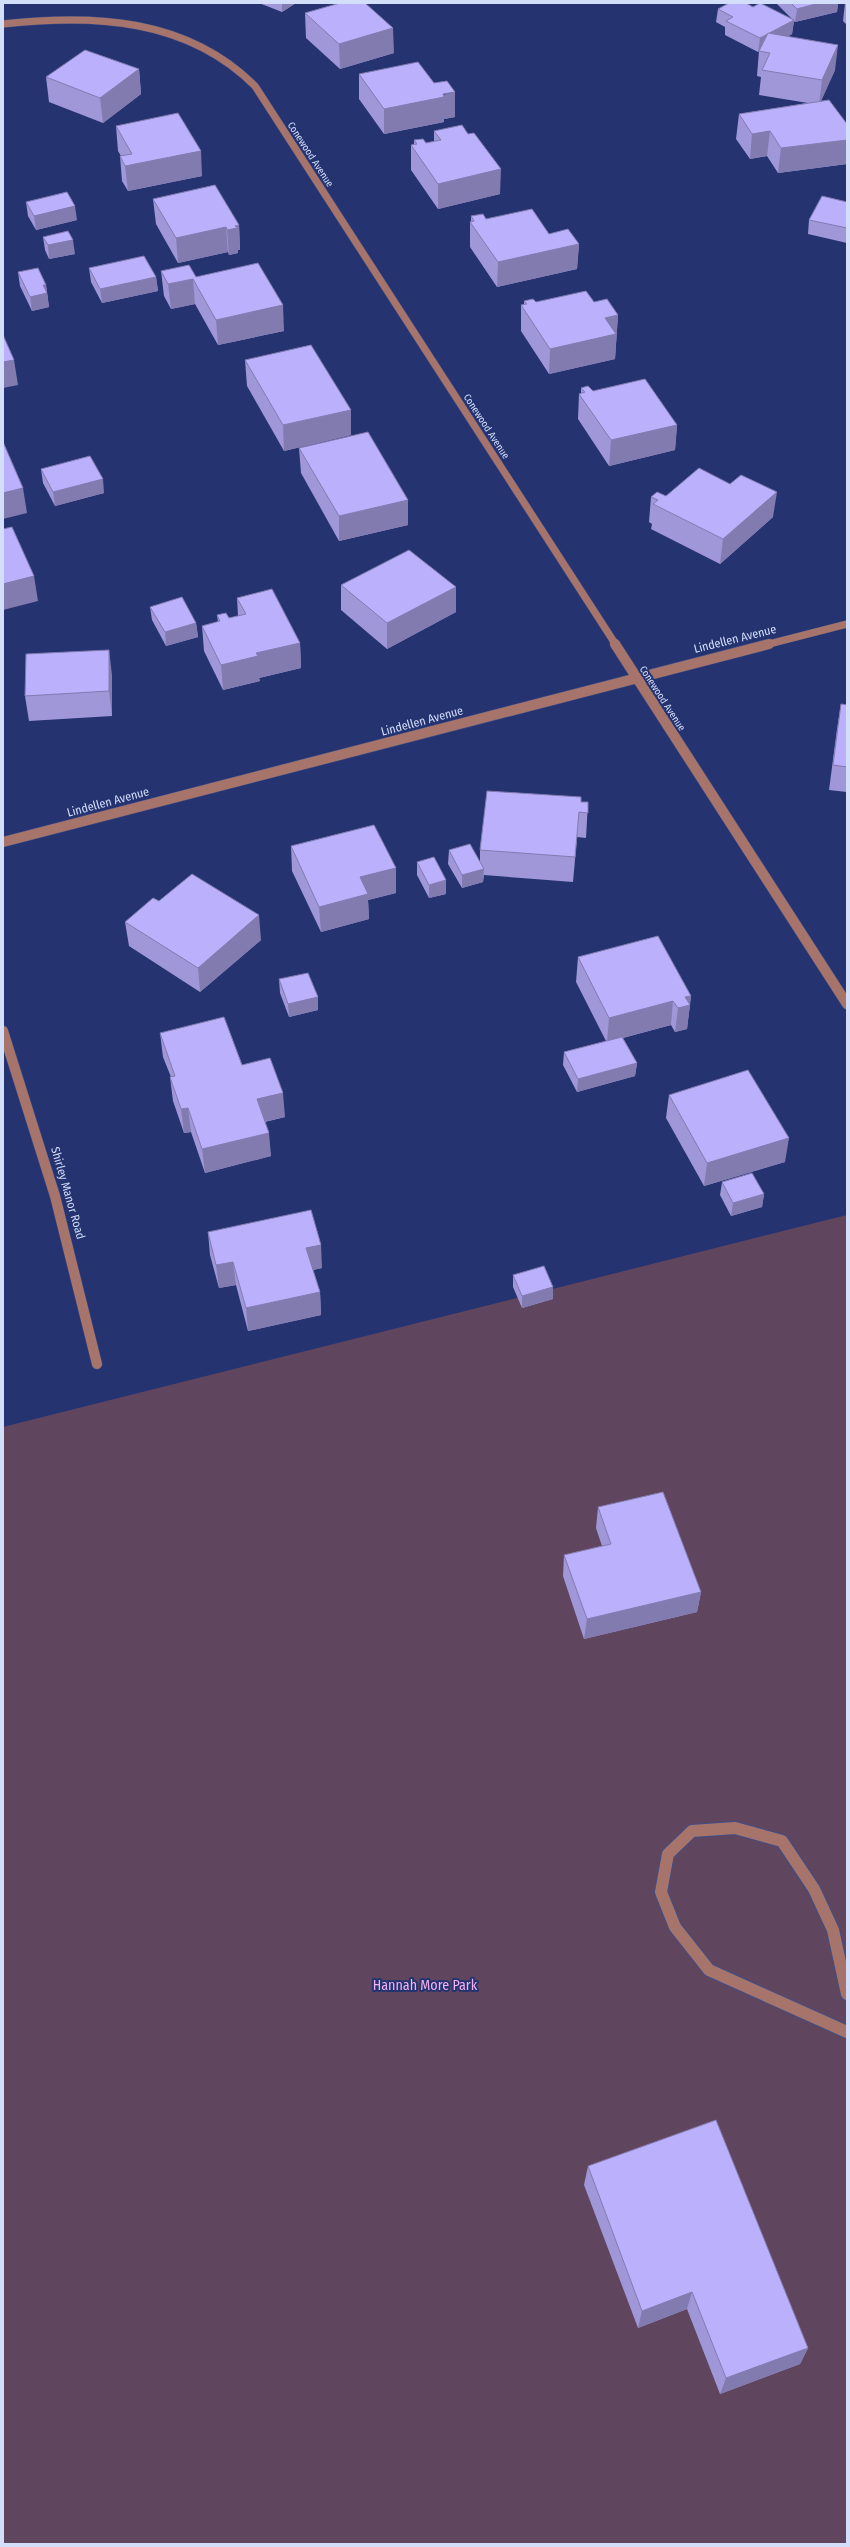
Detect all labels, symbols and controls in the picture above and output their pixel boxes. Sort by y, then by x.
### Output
street label: Conewood Avenue [285,120,336,189]
street label: Conewood Avenue [461,392,512,461]
street label: Lindellen Avenue [692,622,778,656]
street label: Conewood Avenue [637,664,688,733]
street label: Lindellen Avenue [379,703,465,739]
street label: Lindellen Avenue [65,784,151,820]
street label: Shirley Manor Road [48,1145,88,1241]
park label: Hannah More Park [373,1977,478,1994]

